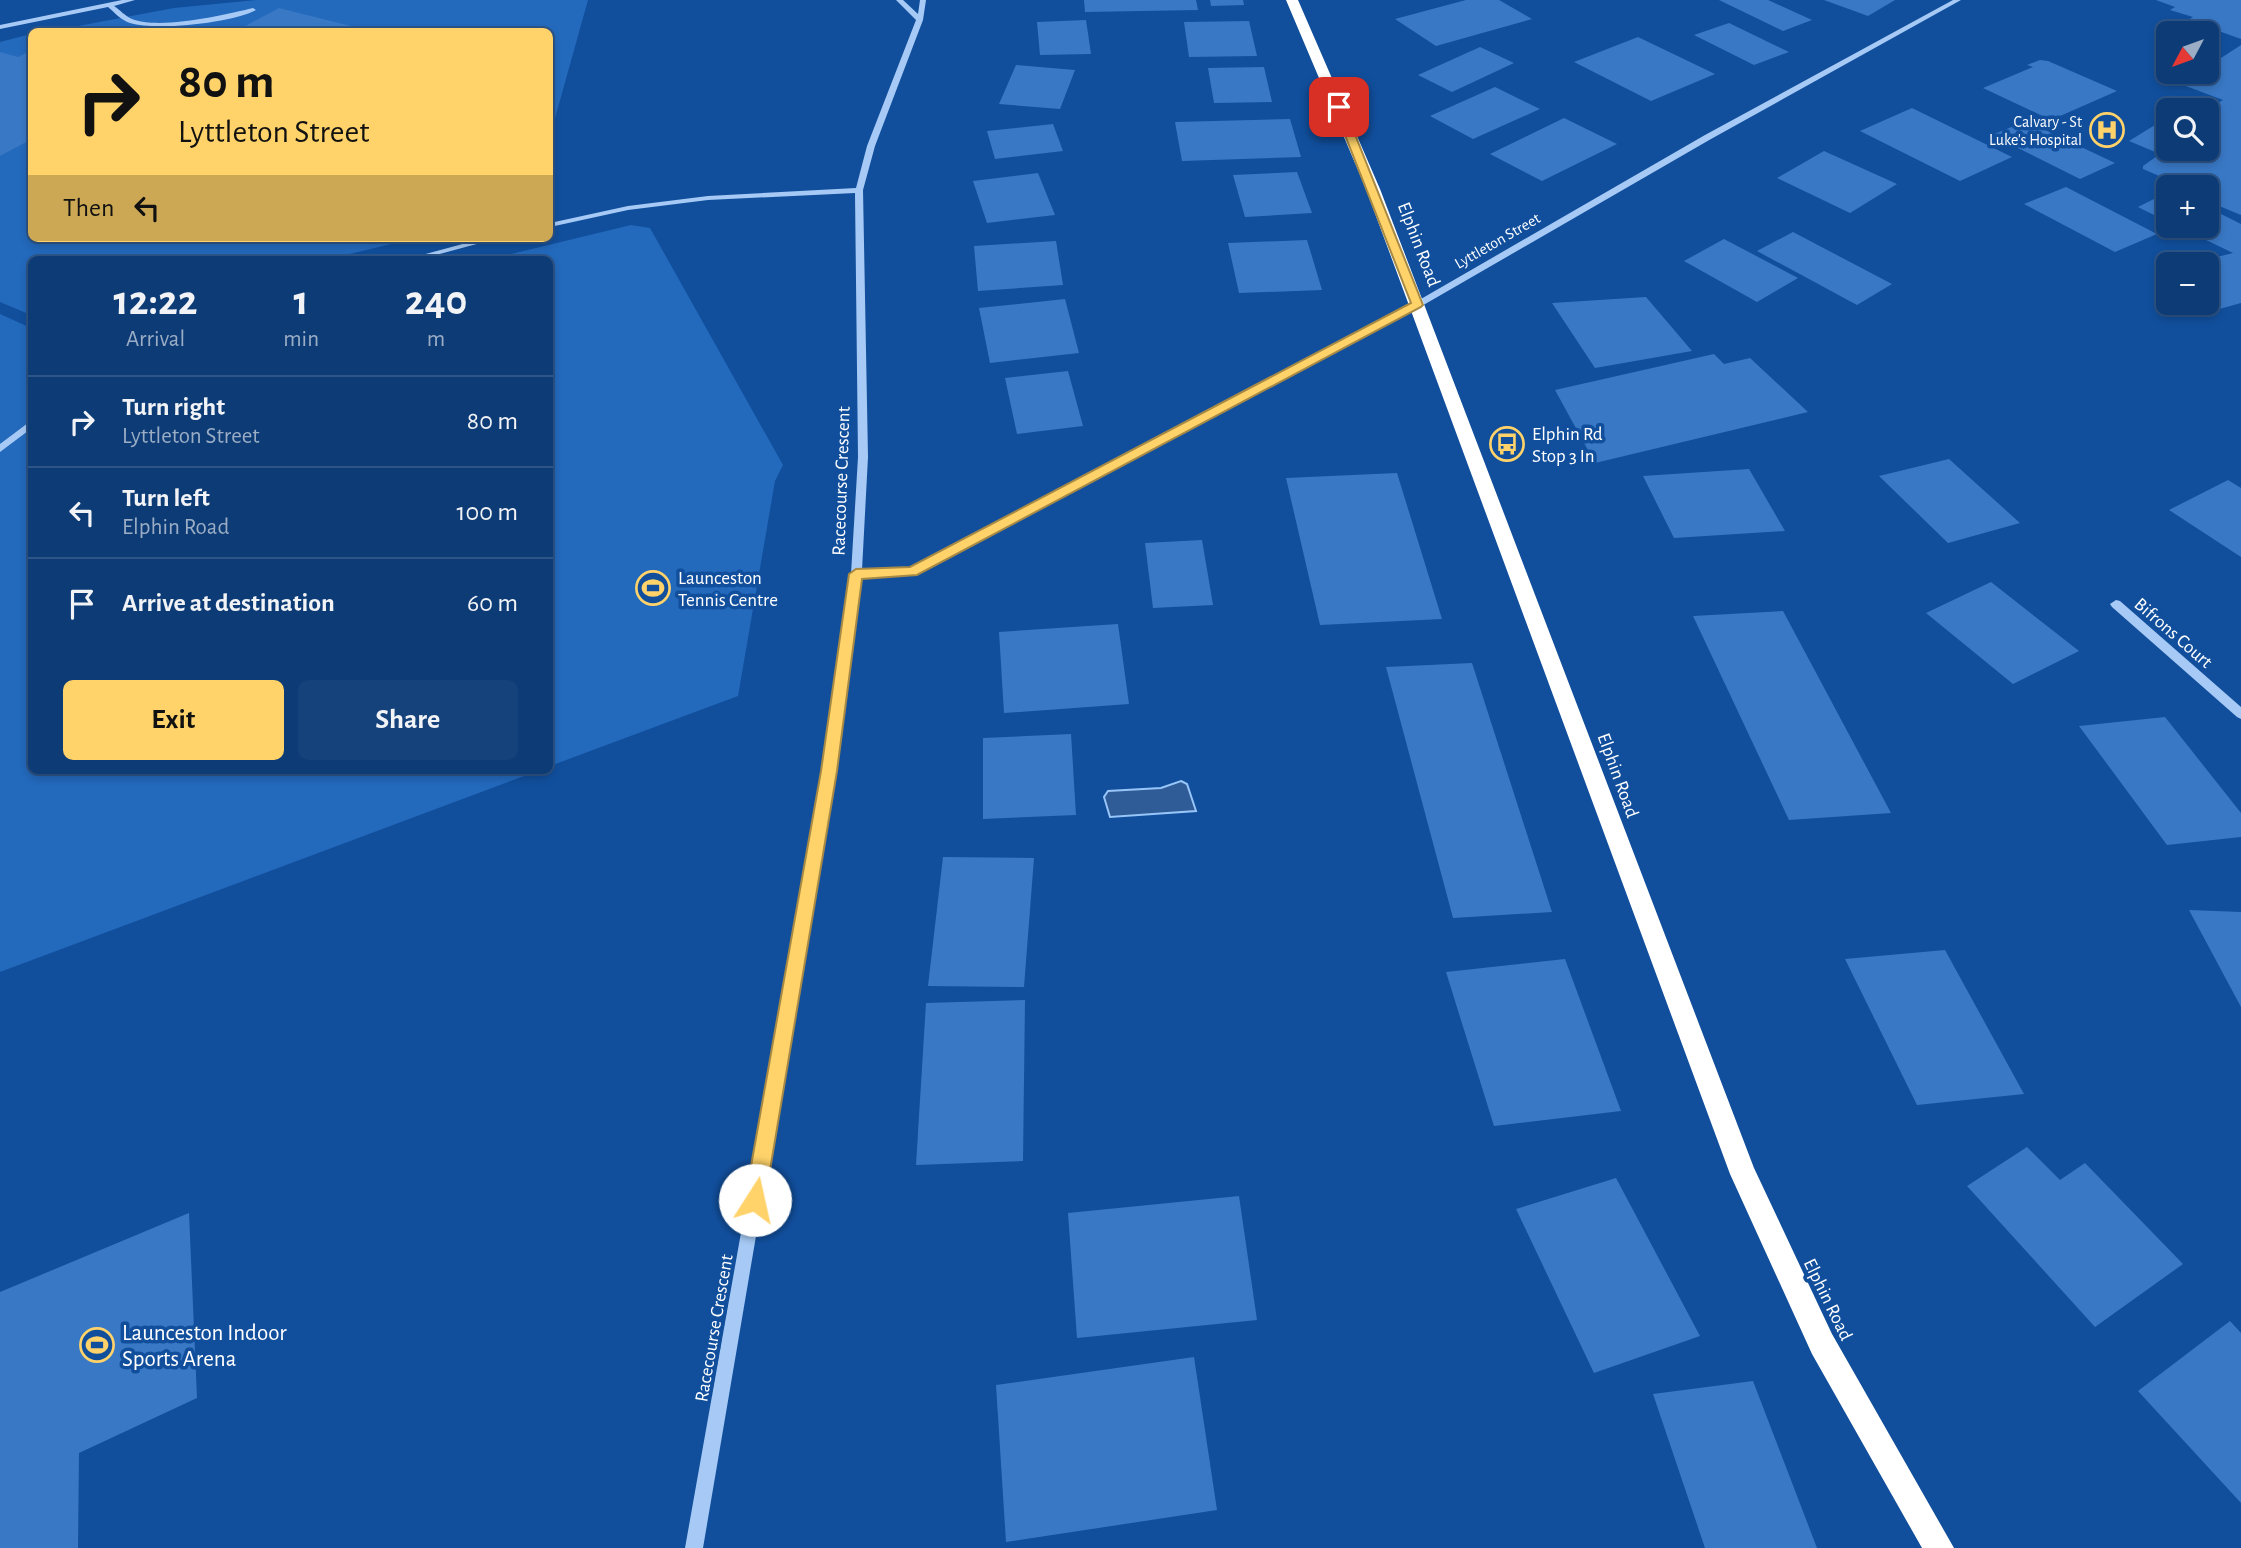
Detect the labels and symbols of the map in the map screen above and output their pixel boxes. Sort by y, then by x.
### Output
north arrow [2156,21,2219,84]
pin [1309,77,1369,137]
hospital icon: Calvary - St Luke's Hospital [2088,111,2126,149]
place label: Calvary - St Luke's Hospital [1989,114,2082,148]
street label: Elphin Road [1394,200,1443,289]
street label: Lyttleton Street [1452,210,1543,273]
street label: Racecourse Crescent [829,406,854,556]
bus stop icon: Elphin Rd Stop 3 In [1488,425,1526,463]
place label: Elphin Rd Stop 3 In [1532,425,1603,466]
sports icon: Launceston Tennis Centre [634,569,672,607]
place label: Launceston Tennis Centre [678,569,778,610]
street label: Bifrons Court [2130,594,2216,672]
street label: Elphin Road [1593,731,1642,821]
position arrow [718,1163,792,1237]
street label: Racecourse Crescent [692,1253,737,1404]
street label: Elphin Road [1800,1256,1856,1344]
place label: Launceston Indoor Sports Arena [122,1322,287,1371]
sports icon: Launceston Indoor Sports Arena [78,1326,116,1364]

